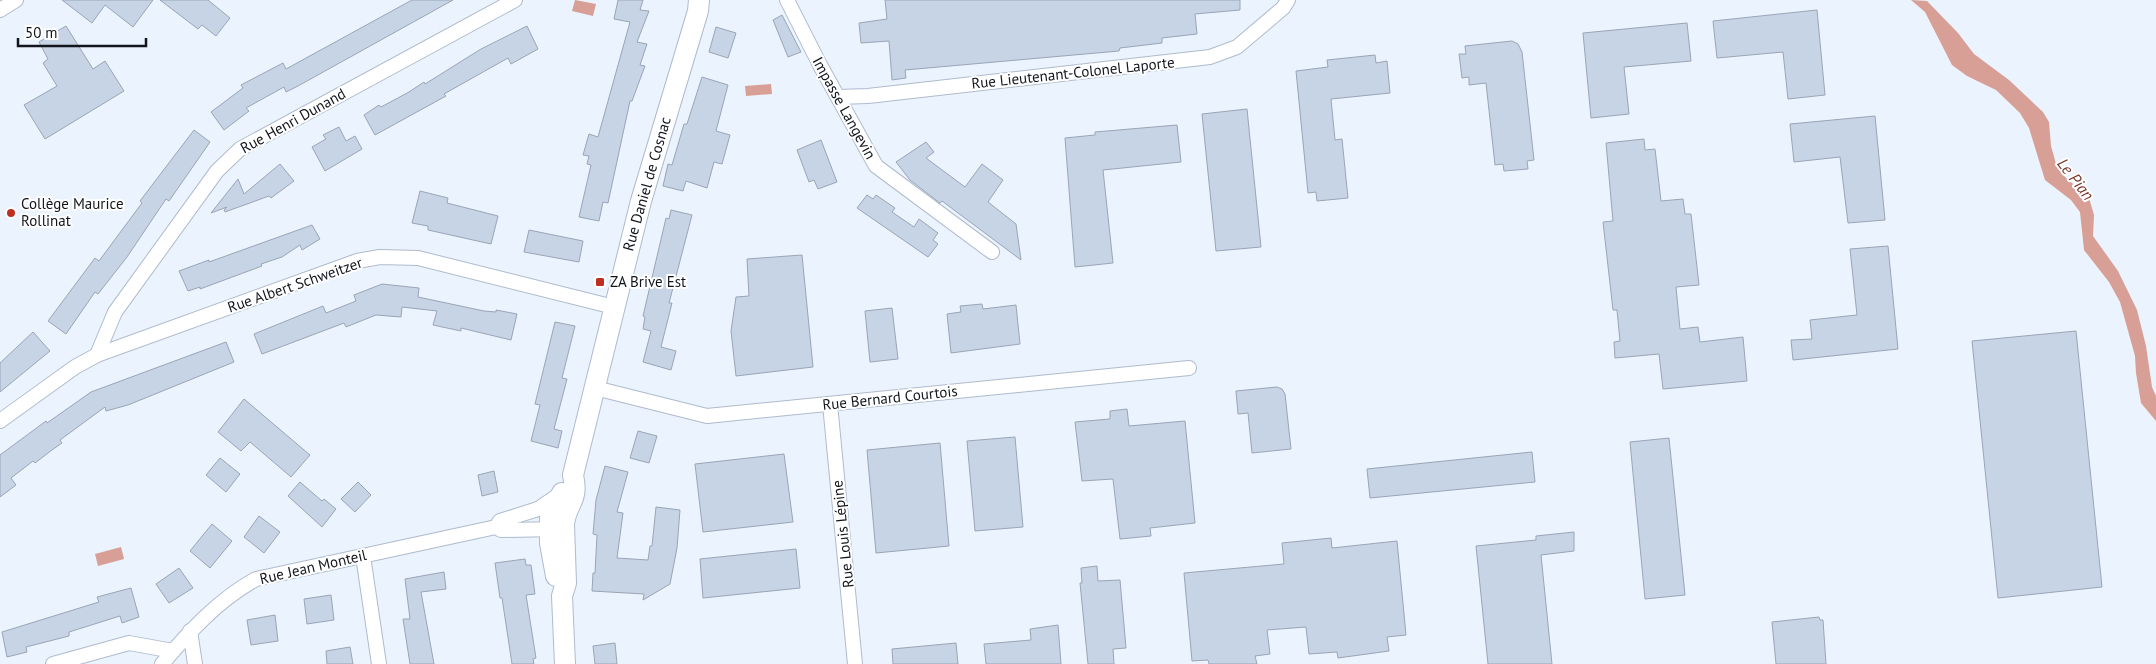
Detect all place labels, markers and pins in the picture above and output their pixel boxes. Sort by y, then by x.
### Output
place label: Collège Maurice Rollinat [21,194,124,230]
marker: Collège Maurice Rollinat [5,207,17,219]
place label: ZA Brive Est [610,272,686,291]
marker: ZA Brive Est [594,276,606,288]

